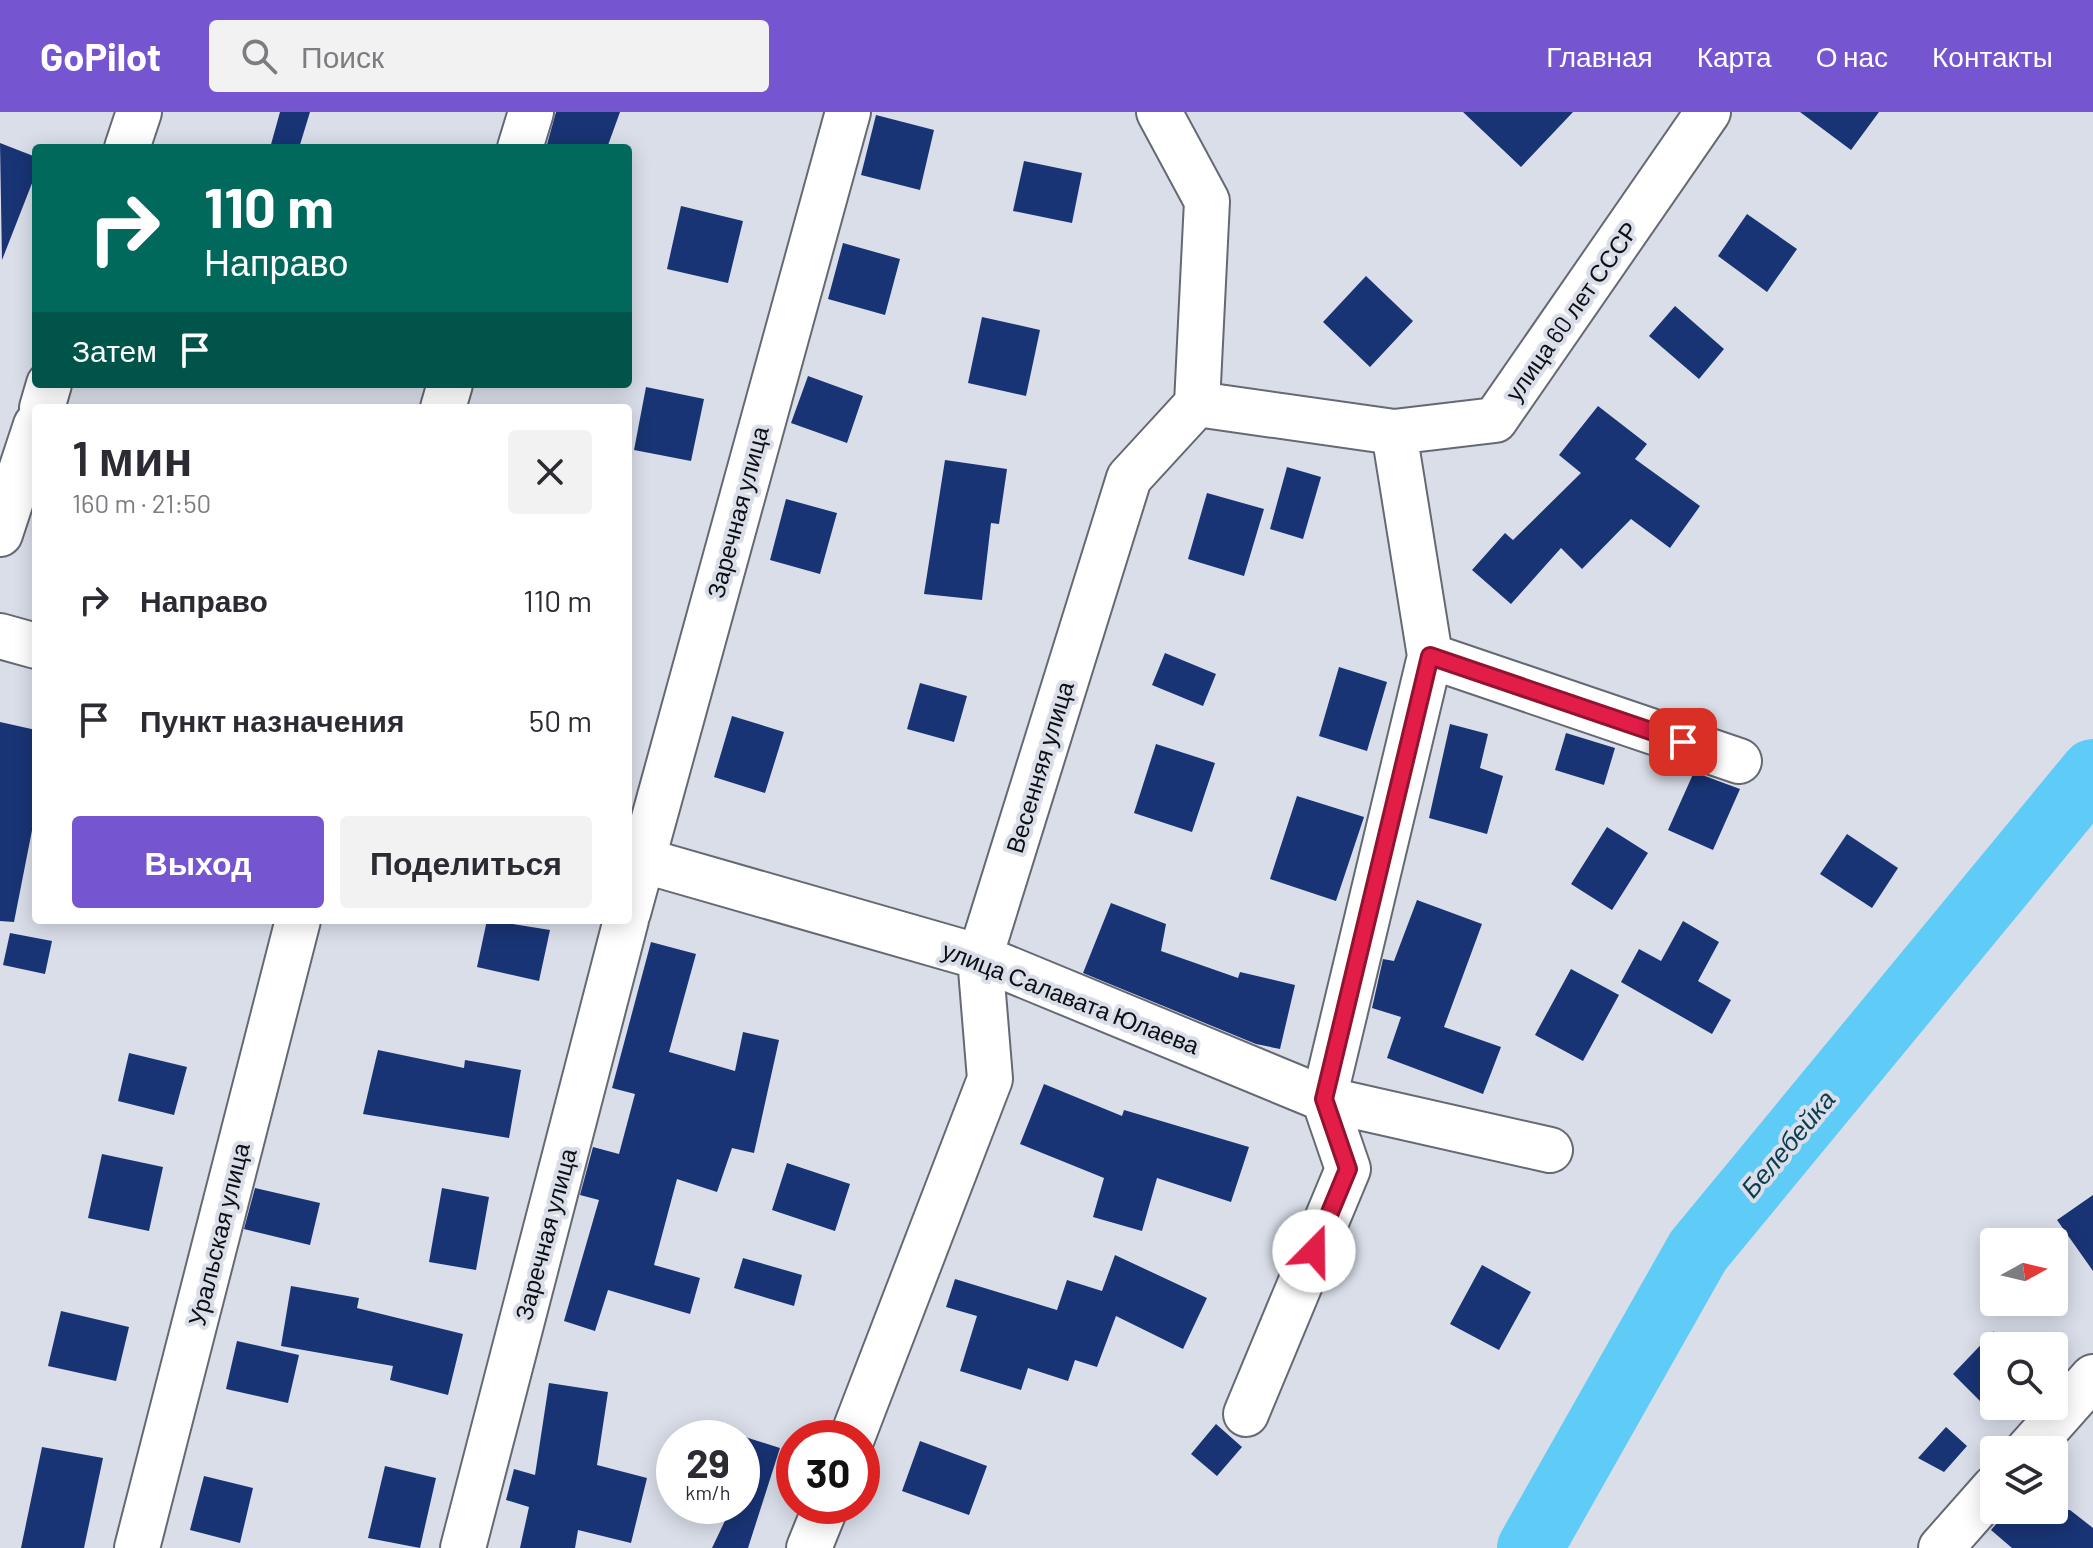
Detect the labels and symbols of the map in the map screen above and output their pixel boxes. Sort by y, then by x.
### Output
street label: улица 60 лет СССР [1498,216,1644,406]
street label: Заречная улица [700,422,774,601]
street label: Весенняя улица [999,677,1079,856]
pin [1649,708,1717,776]
street label: улица Салавата Юлаева [938,935,1204,1060]
water label: Белебейка [1733,1083,1841,1203]
street label: Уральская улица [181,1139,255,1328]
street label: Заречная улица [508,1144,582,1323]
position arrow [1272,1209,1356,1293]
north arrow [1980,1228,2068,1316]
speed limit sign: 30 [776,1420,880,1524]

